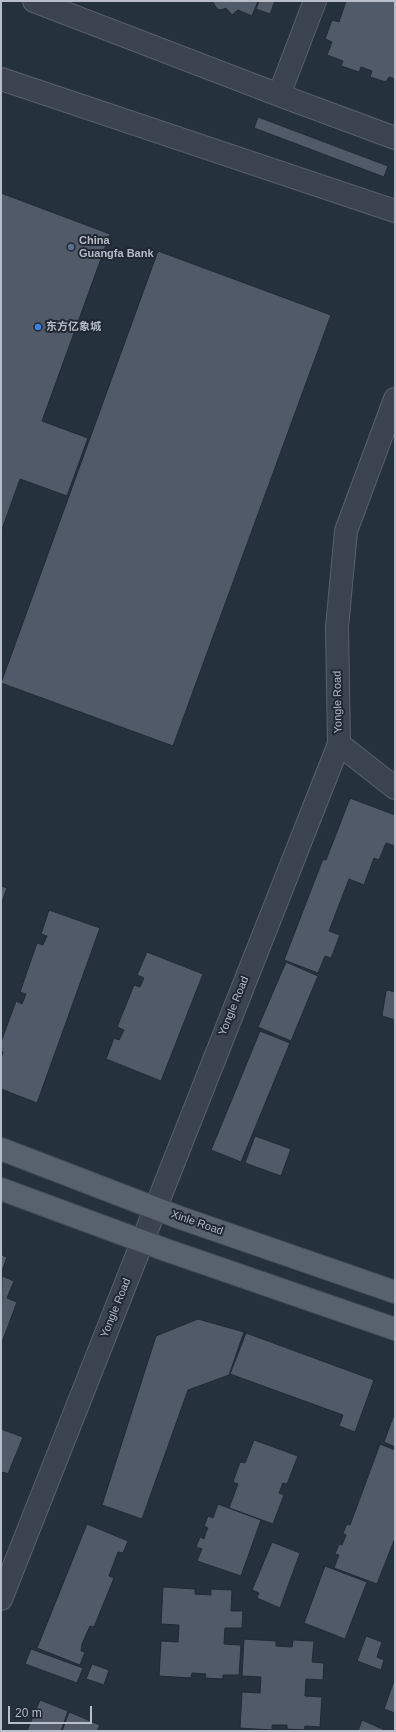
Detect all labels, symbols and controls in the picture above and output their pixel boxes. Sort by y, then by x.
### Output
place label: China Guangfa Bank [79,234,154,260]
marker: China Guangfa Bank [66,242,76,252]
place label: 东方亿象城 [46,320,101,334]
marker: 东方亿象城 [33,322,43,332]
street label: Yongle Road [331,671,345,733]
street label: Yongle Road [216,975,252,1037]
street label: Xinle Road [169,1208,225,1238]
street label: Yongle Road [98,1277,134,1339]
scale bar [10,1698,94,1724]
text: 20 m [15,1706,42,1720]

